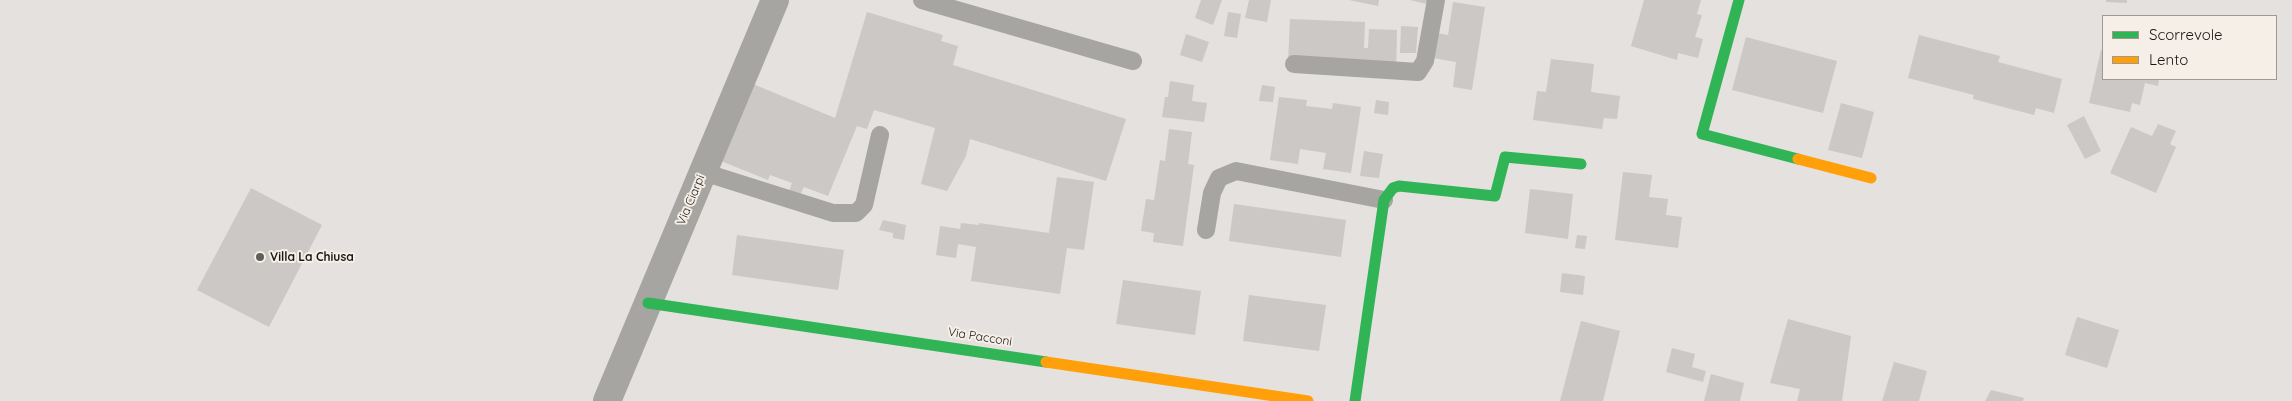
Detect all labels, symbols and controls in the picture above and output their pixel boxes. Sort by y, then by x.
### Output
legend [2102,15,2277,80]
text: Scorrevole [2149,25,2223,44]
text: Lento [2149,50,2188,69]
street label: Via Ciarpi [674,173,708,227]
place label: Villa La Chiusa [270,250,354,264]
marker: Villa La Chiusa [254,251,266,263]
street label: Via Pacconi [947,325,1013,349]

